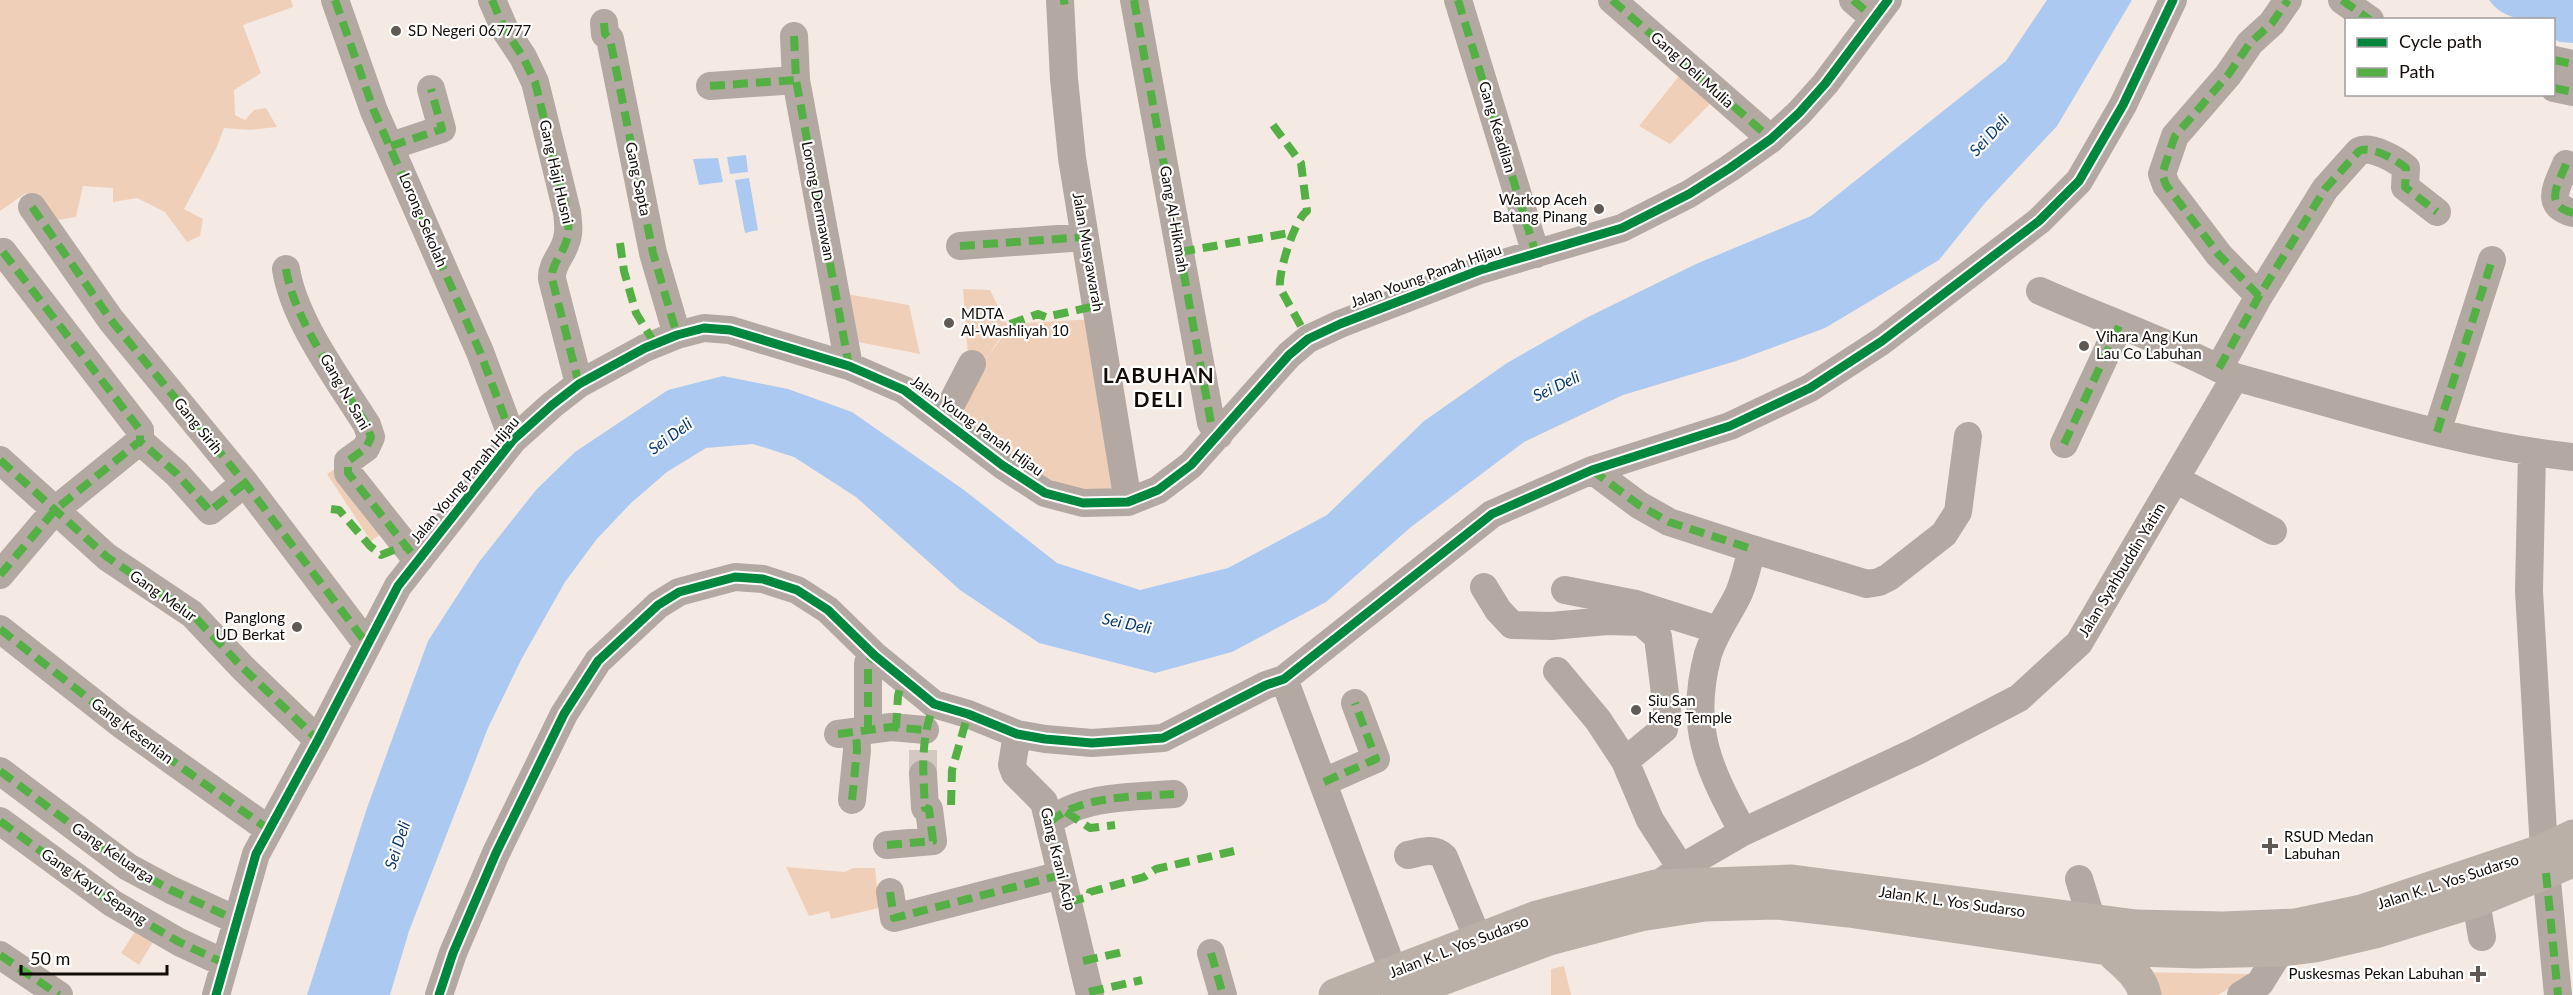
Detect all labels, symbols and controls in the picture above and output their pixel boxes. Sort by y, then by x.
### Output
legend [2345,18,2555,96]
place label: SD Negeri 067777 [408,21,532,39]
marker: SD Negeri 067777 [389,24,403,38]
street label: Gang Deli Mulia [1648,27,1738,111]
text: Cycle path [2399,30,2482,52]
text: Path [2399,60,2435,82]
street label: Gang Keadilan [1476,79,1520,175]
water label: Sei Deli [1965,110,2013,159]
street label: Gang Haji Husni [536,118,578,226]
street label: Gang Sapta [622,140,656,217]
street label: Lorong Dermawan [799,140,839,262]
street label: Gang Al-Hikmah [1157,164,1193,273]
street label: Lorong Sekolah [396,170,452,269]
place label: Warkop Aceh Batang Pinang [1493,190,1587,225]
street label: Jalan Musyawarah [1070,191,1108,313]
marker: Warkop Aceh Batang Pinang [1592,202,1606,216]
street label: Jalan Young Panah Hijau [1348,239,1504,311]
place label: MDTA Al-Washliyah 10 [961,304,1069,339]
marker: MDTA Al-Washliyah 10 [942,316,956,330]
place label: Vihara Ang Kun Lau Co Labuhan [2096,327,2202,362]
marker: Vihara Ang Kun Lau Co Labuhan [2077,339,2091,353]
street label: Gang N. Sani [317,350,375,433]
district label: LABUHAN DELI [1103,362,1215,411]
water label: Sei Deli [1529,366,1582,405]
street label: Jalan Young Panah Hijau [908,371,1047,479]
street label: Gang Sirih [171,393,227,457]
street label: Jalan Young Panah Hijau [406,413,522,546]
water label: Sei Deli [644,413,696,458]
street label: Jalan Syahbuddin Yatim [2074,499,2168,640]
street label: Gang Melur [127,566,201,625]
place label: Panglong UD Berkat [215,608,286,643]
water label: Sei Deli [1101,608,1154,637]
marker: Panglong UD Berkat [290,620,304,634]
place label: Siu San Keng Temple [1648,691,1732,726]
street label: Gang Kesenian [88,694,177,767]
marker: Siu San Keng Temple [1629,703,1643,717]
street label: Gang Krani Acip [1037,805,1080,912]
street label: Gang Keluarga [69,818,158,886]
water label: Sei Deli [380,818,413,871]
place label: RSUD Medan Labuhan [2284,827,2374,862]
marker: RSUD Medan Labuhan [2261,837,2279,855]
street label: Gang Kayu Sepang [38,844,151,928]
street label: Jalan K. L. Yos Sudarso [2375,850,2521,912]
street label: Jalan K. L. Yos Sudarso [1878,882,2027,920]
street label: Jalan K. L. Yos Sudarso [1386,911,1531,981]
scale bar [21,938,166,976]
text: 50 m [30,947,70,969]
place label: Puskesmas Pekan Labuhan [2289,964,2464,982]
marker: Puskesmas Pekan Labuhan [2469,965,2487,983]

